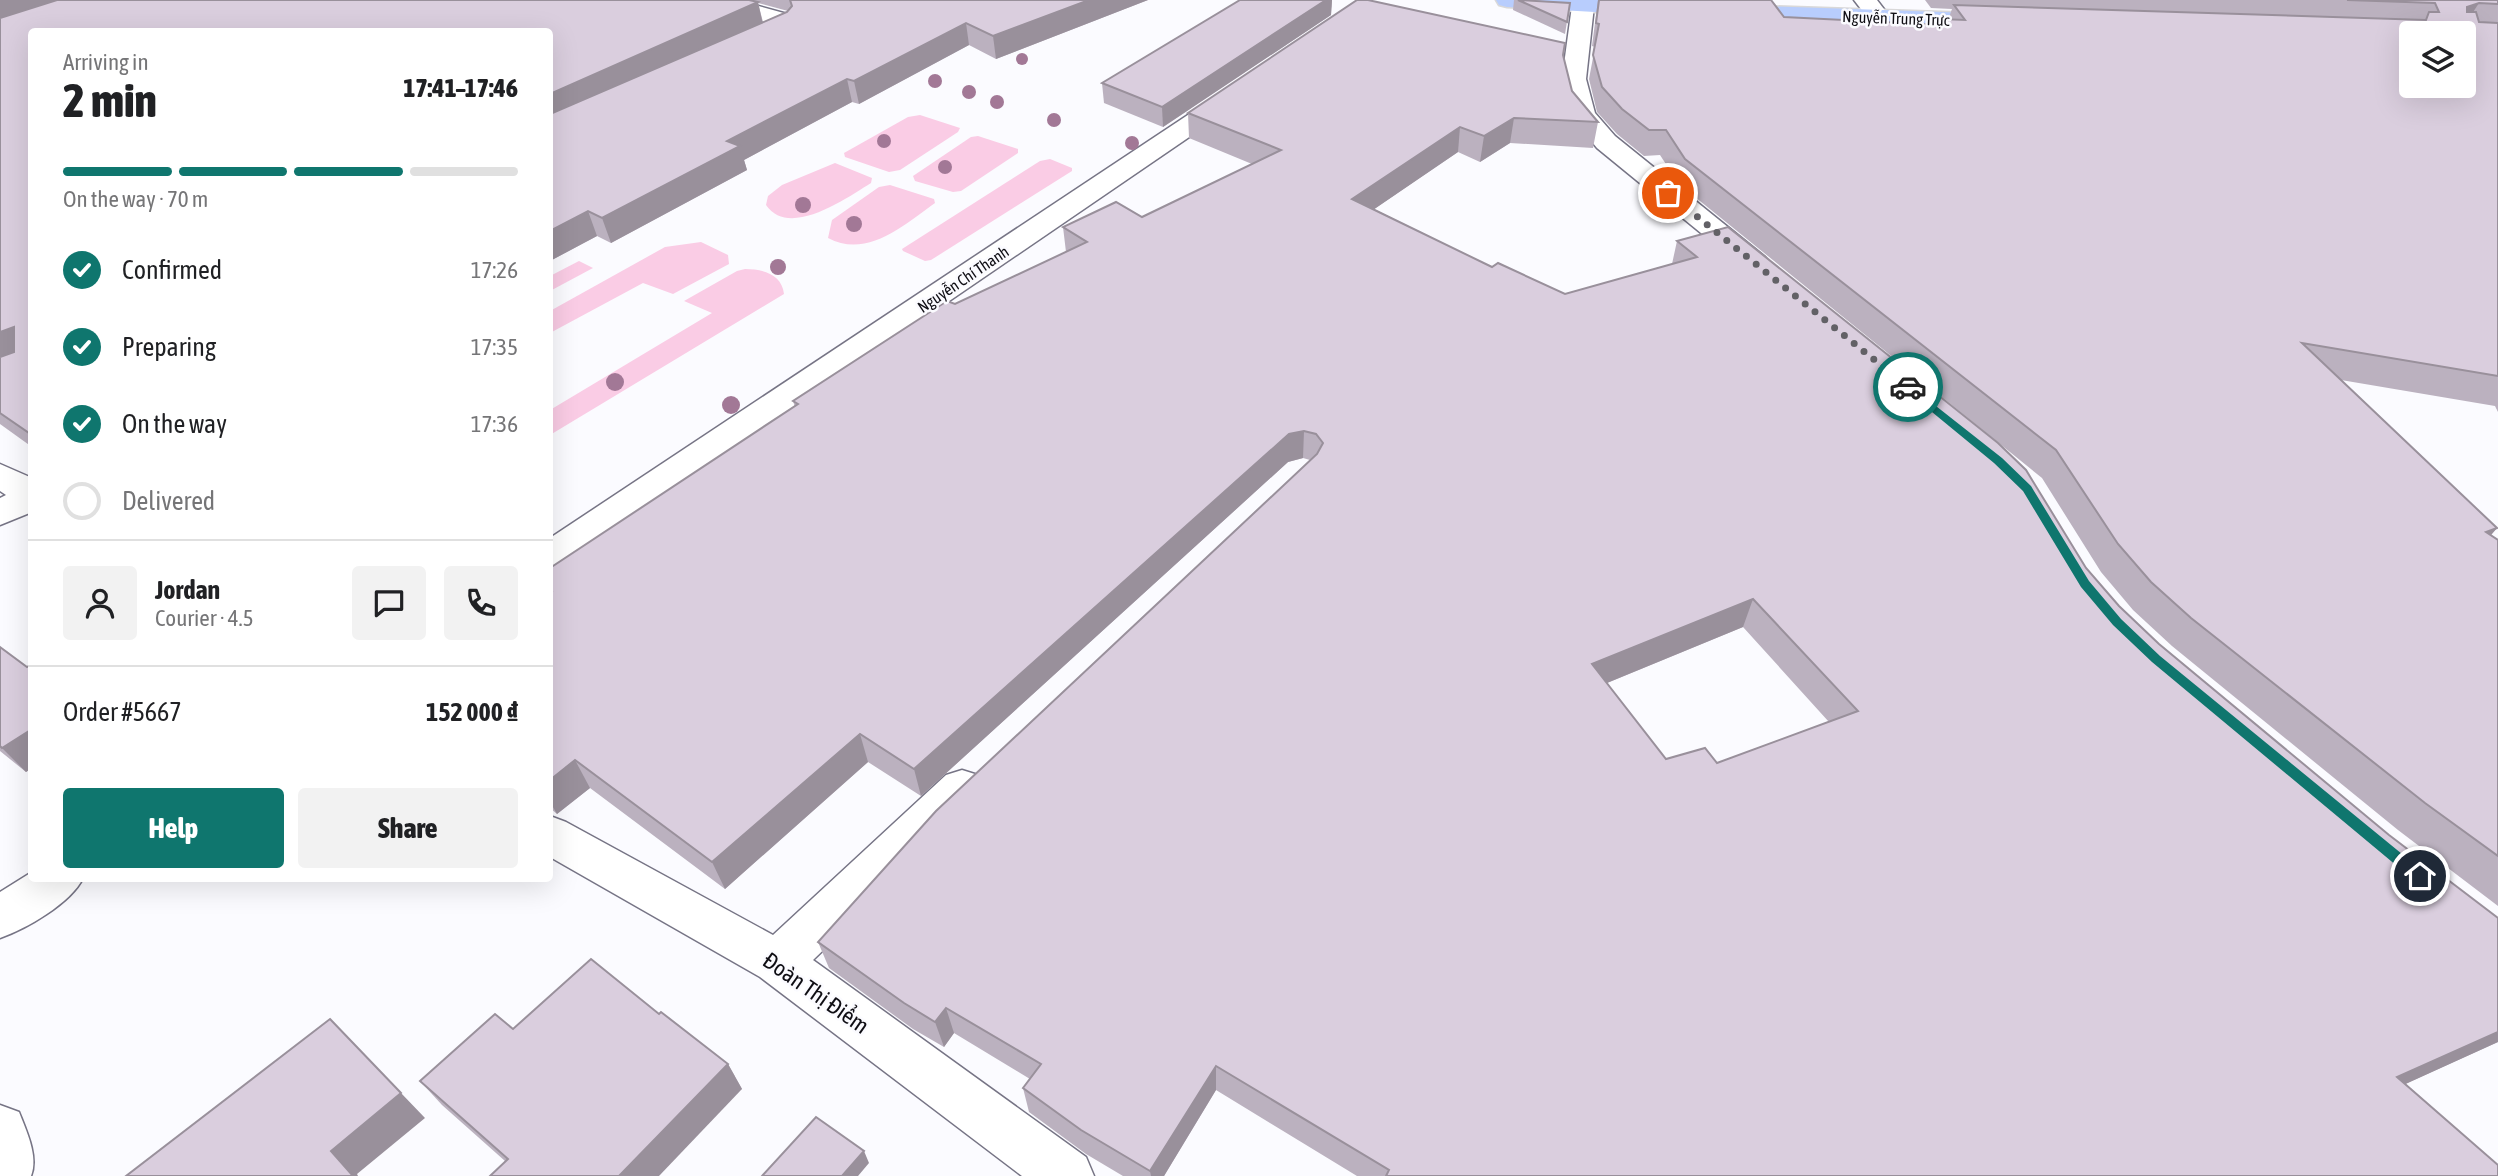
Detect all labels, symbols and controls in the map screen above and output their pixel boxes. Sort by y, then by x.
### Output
street label: Nguyễn Trung Trực [1842,7,1950,30]
map controls [2399,21,2476,98]
button: layers [2399,21,2476,98]
text: Arriving in [63,49,149,75]
text: 17:41–17:46 [403,73,518,103]
text: 2 min [63,74,157,127]
pin [1638,163,1698,223]
icon: bag [1649,174,1687,212]
text: On the way · 70 m [63,186,208,212]
street label: Nguyễn Chí Thanh [914,242,1013,317]
icon: check [63,251,101,289]
text: Confirmed [122,255,222,285]
text: 17:26 [471,257,518,283]
icon: check [63,328,101,366]
text: Preparing [122,332,216,362]
text: 17:35 [471,334,518,360]
courier [1873,352,1943,422]
icon: car [1889,368,1927,406]
icon: check [63,405,101,443]
text: On the way [122,409,227,439]
text: 17:36 [471,411,518,437]
text: Delivered [122,486,215,516]
button: person [63,566,137,640]
button: chat [352,566,426,640]
button: phone [444,566,518,640]
text: Jordan [155,575,220,605]
text: Courier · 4.5 [155,605,254,631]
text: Order #5667 [63,697,182,727]
text: 152 000 ₫ [426,697,518,727]
button: Help [63,788,284,868]
button: Share [298,788,518,868]
pin [2390,846,2450,906]
icon: home [2401,857,2439,895]
street label: Đoàn Thị Điểm [758,947,874,1039]

